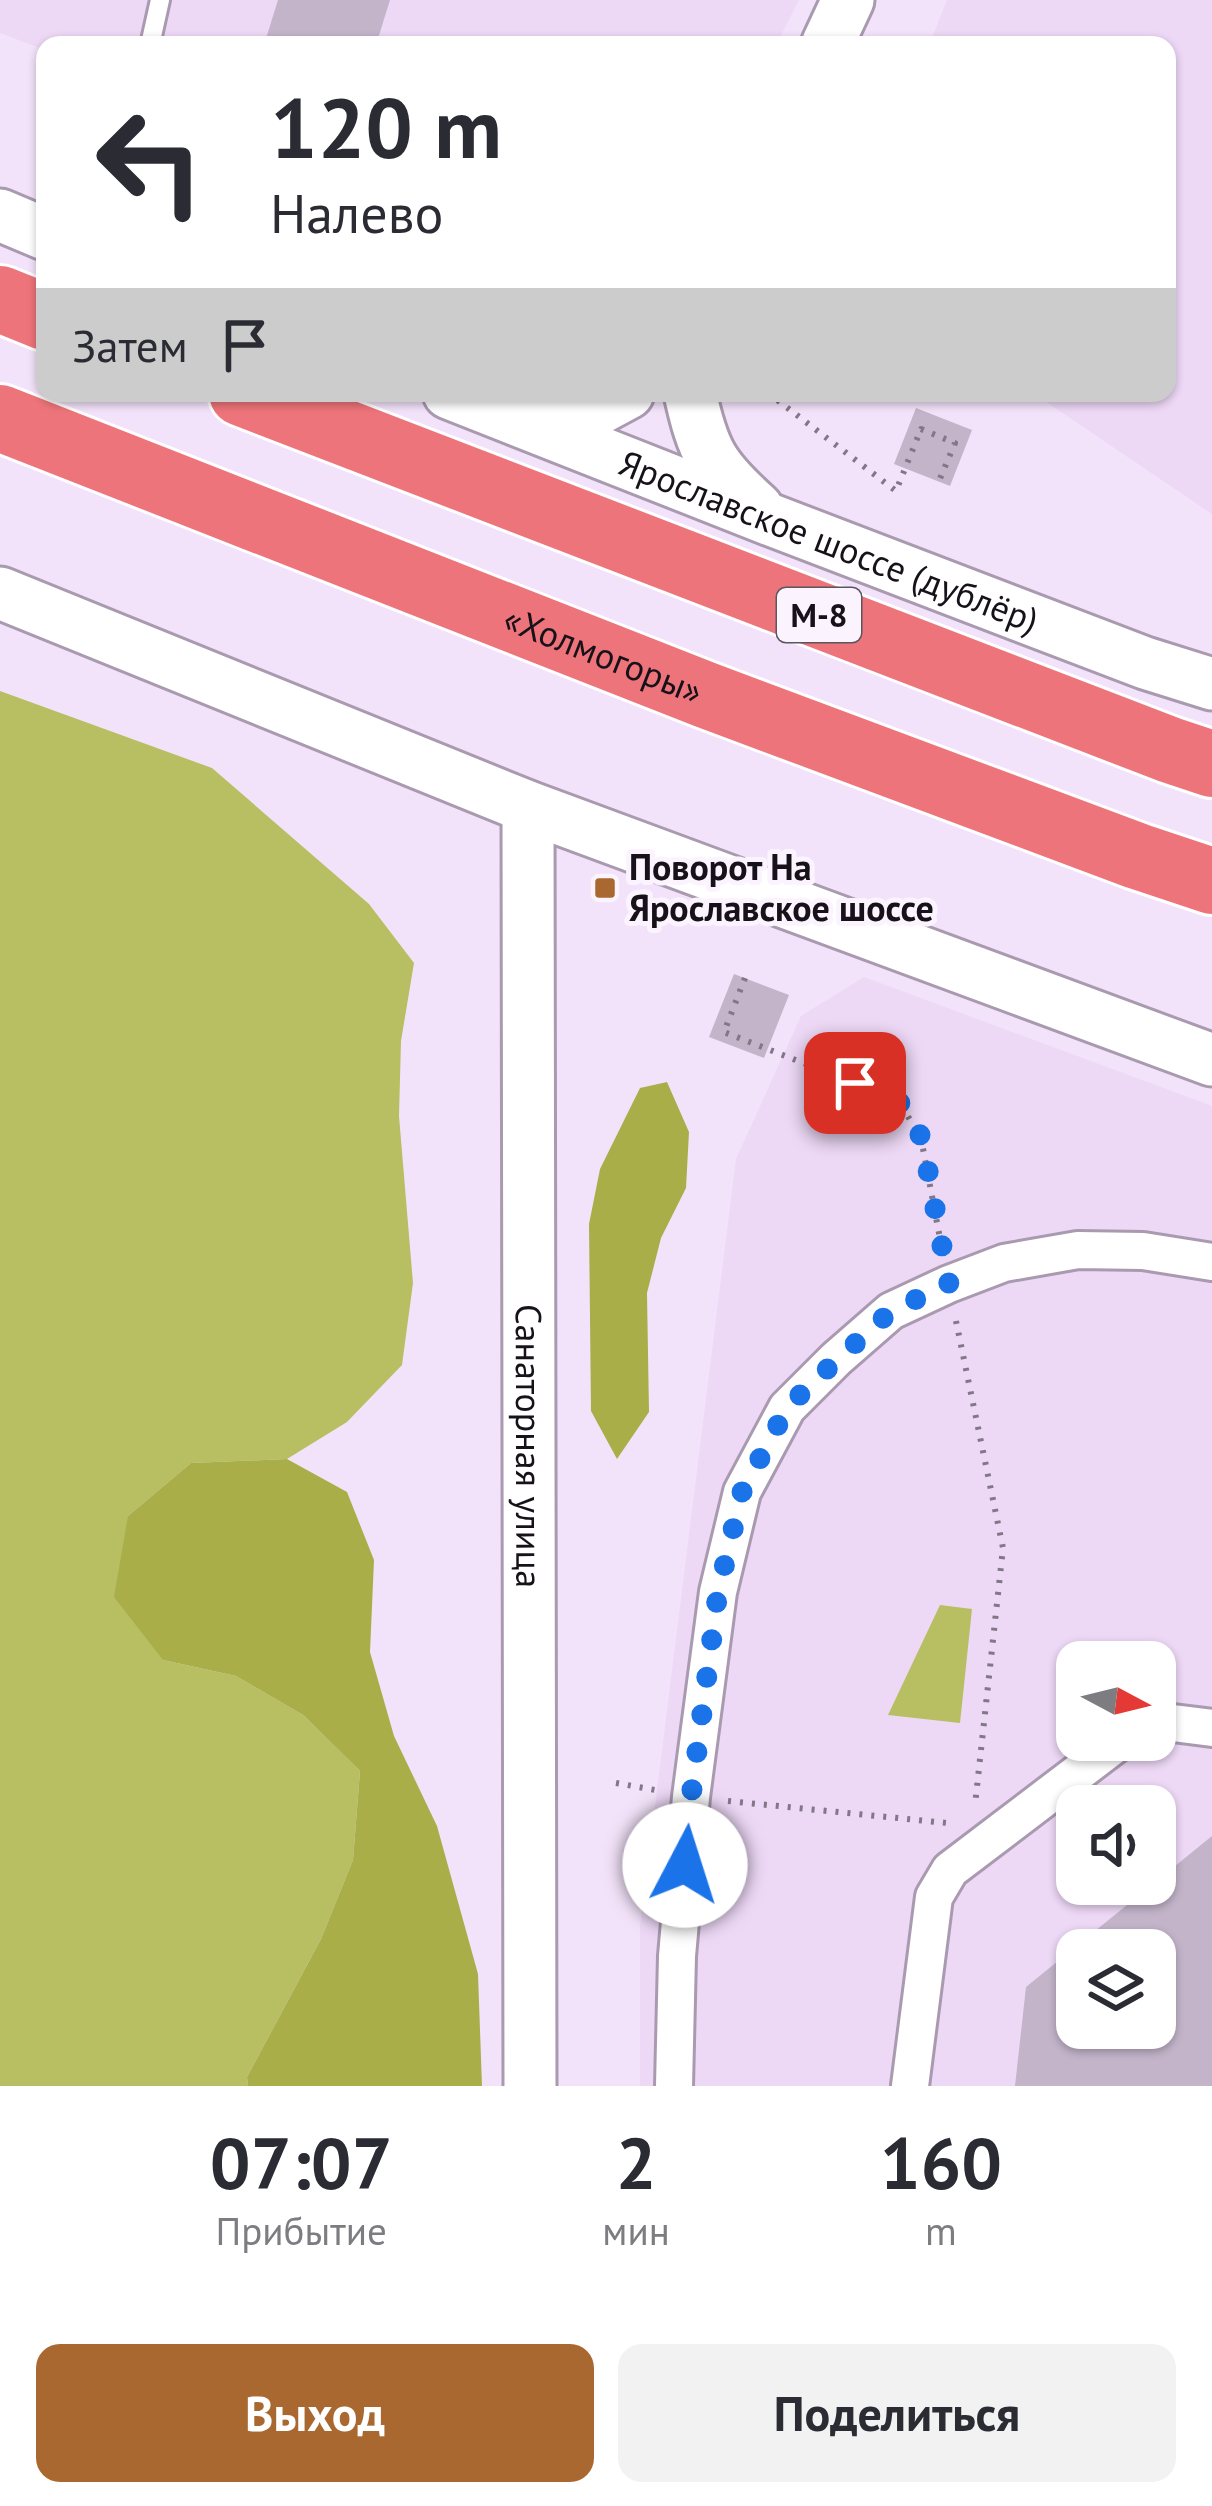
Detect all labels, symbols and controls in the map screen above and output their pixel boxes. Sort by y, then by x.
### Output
text: 120 m [270,72,502,181]
icon: left [72,84,228,240]
text: Налево [270,178,444,248]
icon: arrive [212,312,278,378]
text: Затем [72,316,188,374]
street label: Ярославское шоссе (дублёр) [613,439,1045,643]
road number: М-8 [777,588,861,642]
street label: «Холмогоры» [497,594,710,714]
place label: Поворот На Ярославское шоссе [629,843,934,931]
marker: Поворот На Ярославское шоссе [592,875,618,901]
pin [804,1032,906,1134]
icon: arrive [822,1050,888,1116]
street label: Санаторная улица [506,1304,553,1588]
north arrow [1056,1641,1176,1761]
map controls [1056,1641,1176,2049]
button: sound [1056,1785,1176,1905]
position arrow [622,1802,748,1928]
button: layers [1056,1929,1176,2049]
text: 07:07 [210,2116,393,2209]
text: 2 [616,2116,657,2209]
text: 160 [880,2116,1002,2209]
text: Прибытие [215,2205,387,2256]
text: мин [602,2205,670,2256]
text: m [925,2205,957,2256]
button: Выход [36,2344,594,2482]
button: Поделиться [618,2344,1176,2482]

